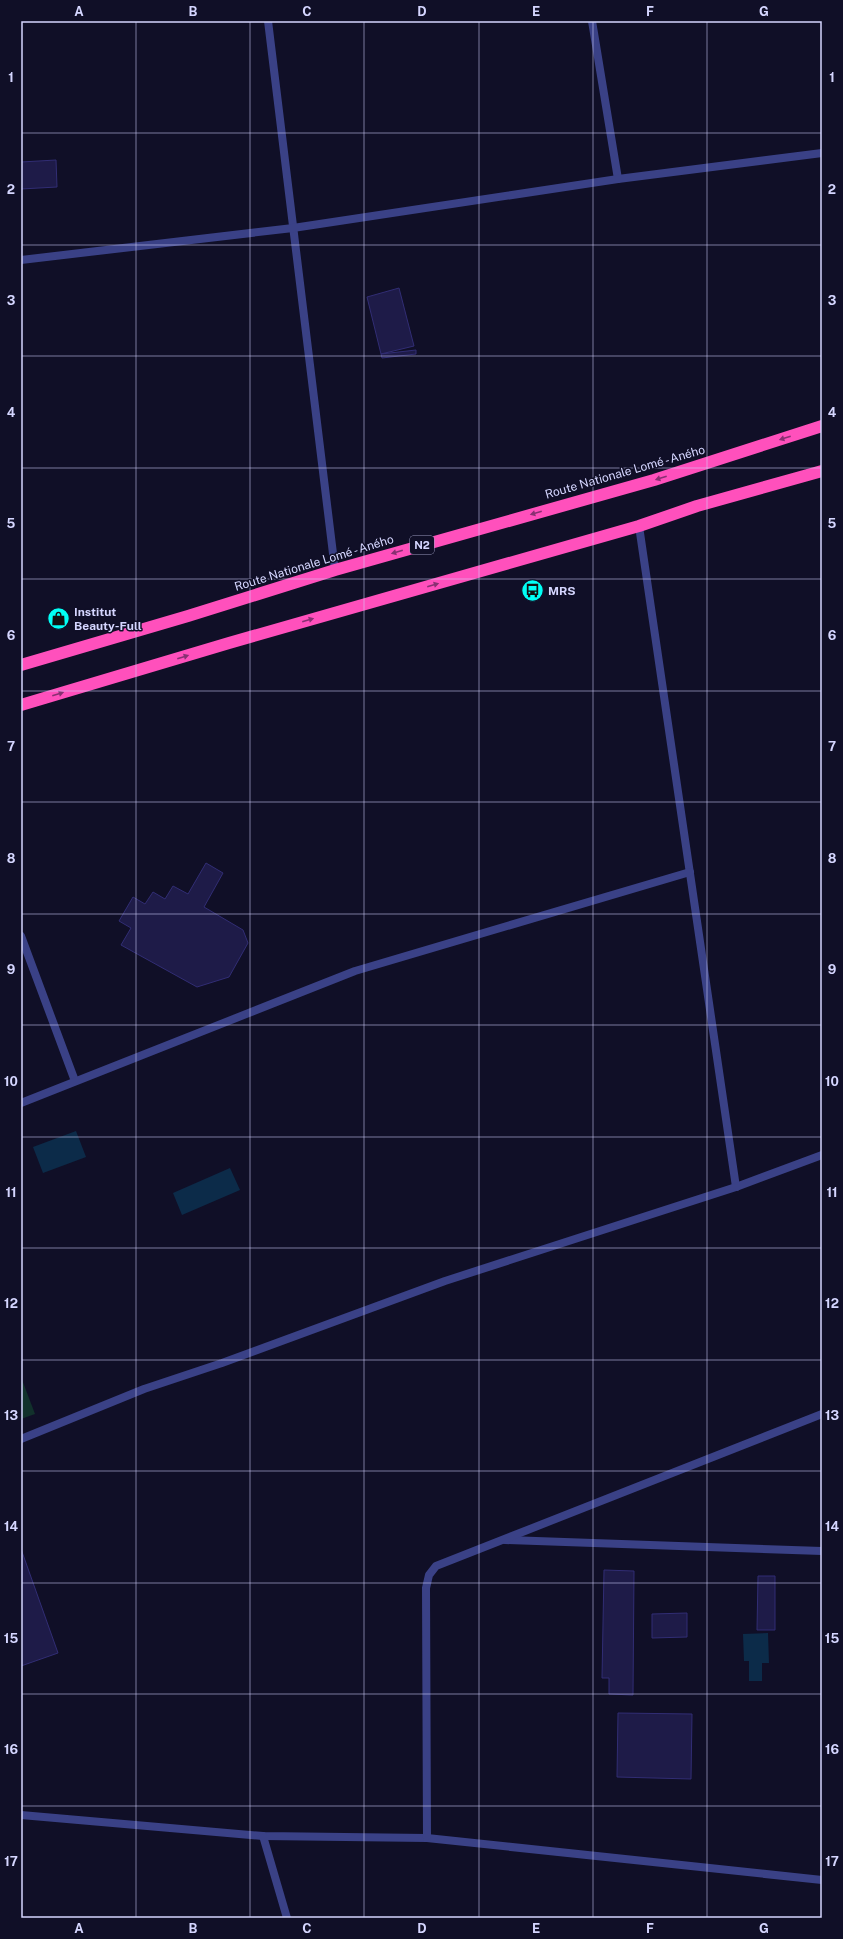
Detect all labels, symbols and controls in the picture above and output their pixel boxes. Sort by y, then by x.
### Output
text: A [74,4,84,19]
text: B [189,4,198,19]
text: C [302,4,312,19]
text: D [417,4,427,19]
text: E [532,4,540,19]
text: F [646,4,654,19]
text: G [759,4,769,19]
text: 1 [8,70,14,85]
text: 1 [829,70,835,85]
text: 2 [7,182,15,197]
text: 2 [828,182,836,197]
text: 3 [7,293,16,308]
text: 3 [828,293,837,308]
text: 4 [7,405,16,420]
text: 4 [828,405,837,420]
one-way arrow [779,435,791,441]
street label: Route Nationale Lomé - Aného [543,442,707,502]
one-way arrow [655,475,667,481]
one-way arrow [530,510,542,516]
text: 5 [7,516,16,531]
text: 5 [828,516,837,531]
street label: Route Nationale Lomé - Aného [233,532,395,594]
road number: N2 [410,536,434,554]
one-way arrow [391,549,403,555]
bus stop icon: MRS [519,578,545,604]
one-way arrow [427,582,439,588]
place label: MRS [548,584,576,598]
place label: Institut Beauty-Full [74,605,142,633]
shop icon: Institut Beauty-Full [45,606,71,632]
one-way arrow [302,617,314,623]
text: 6 [7,628,16,643]
text: 6 [828,628,837,643]
one-way arrow [177,654,189,660]
one-way arrow [53,691,65,697]
text: 7 [7,739,15,754]
text: 7 [828,739,836,754]
text: 8 [7,851,16,866]
text: 8 [828,851,837,866]
text: 9 [7,962,15,977]
text: 9 [828,962,836,977]
text: 10 [4,1074,18,1089]
text: 10 [825,1074,839,1089]
text: 11 [5,1185,17,1200]
text: 11 [826,1185,838,1200]
text: 12 [4,1296,18,1311]
text: 12 [825,1296,839,1311]
text: 13 [4,1408,18,1423]
text: 13 [825,1408,839,1423]
text: 14 [4,1519,19,1534]
text: 14 [825,1519,840,1534]
text: 15 [4,1631,18,1646]
text: 15 [825,1631,839,1646]
text: 16 [4,1742,18,1757]
text: 16 [825,1742,839,1757]
text: 17 [4,1854,18,1869]
text: 17 [825,1854,839,1869]
text: A [74,1921,84,1936]
text: B [189,1921,198,1936]
text: C [302,1921,312,1936]
text: D [417,1921,427,1936]
text: E [532,1921,540,1936]
text: F [646,1921,654,1936]
text: G [759,1921,769,1936]

